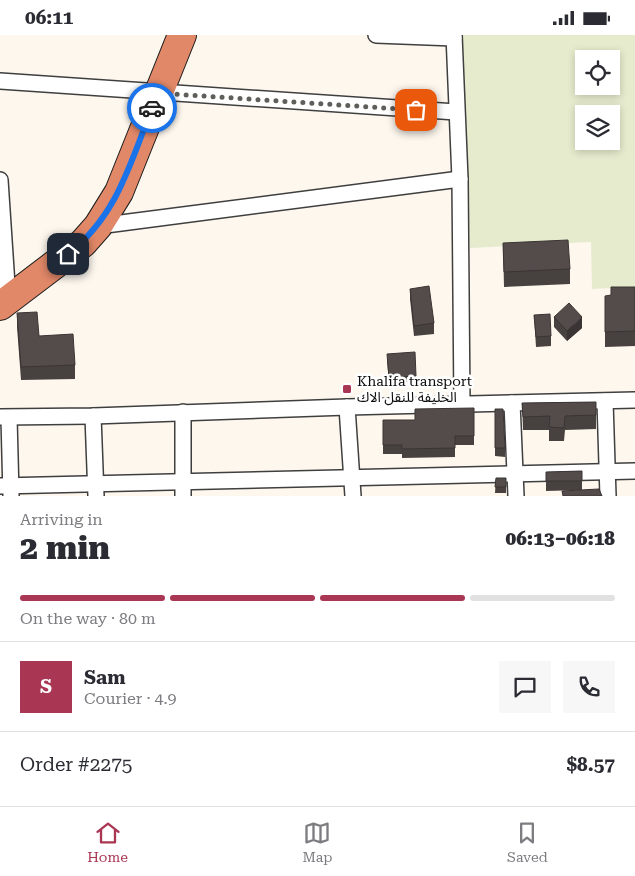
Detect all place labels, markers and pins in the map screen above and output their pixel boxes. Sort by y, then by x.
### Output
pin [395,89,437,131]
pin [47,233,89,275]
place label: Khalifa transport الخليفة للنقل الاك [357,373,472,406]
marker: Khalifa transport الخليفة للنقل الاك [341,383,353,395]

